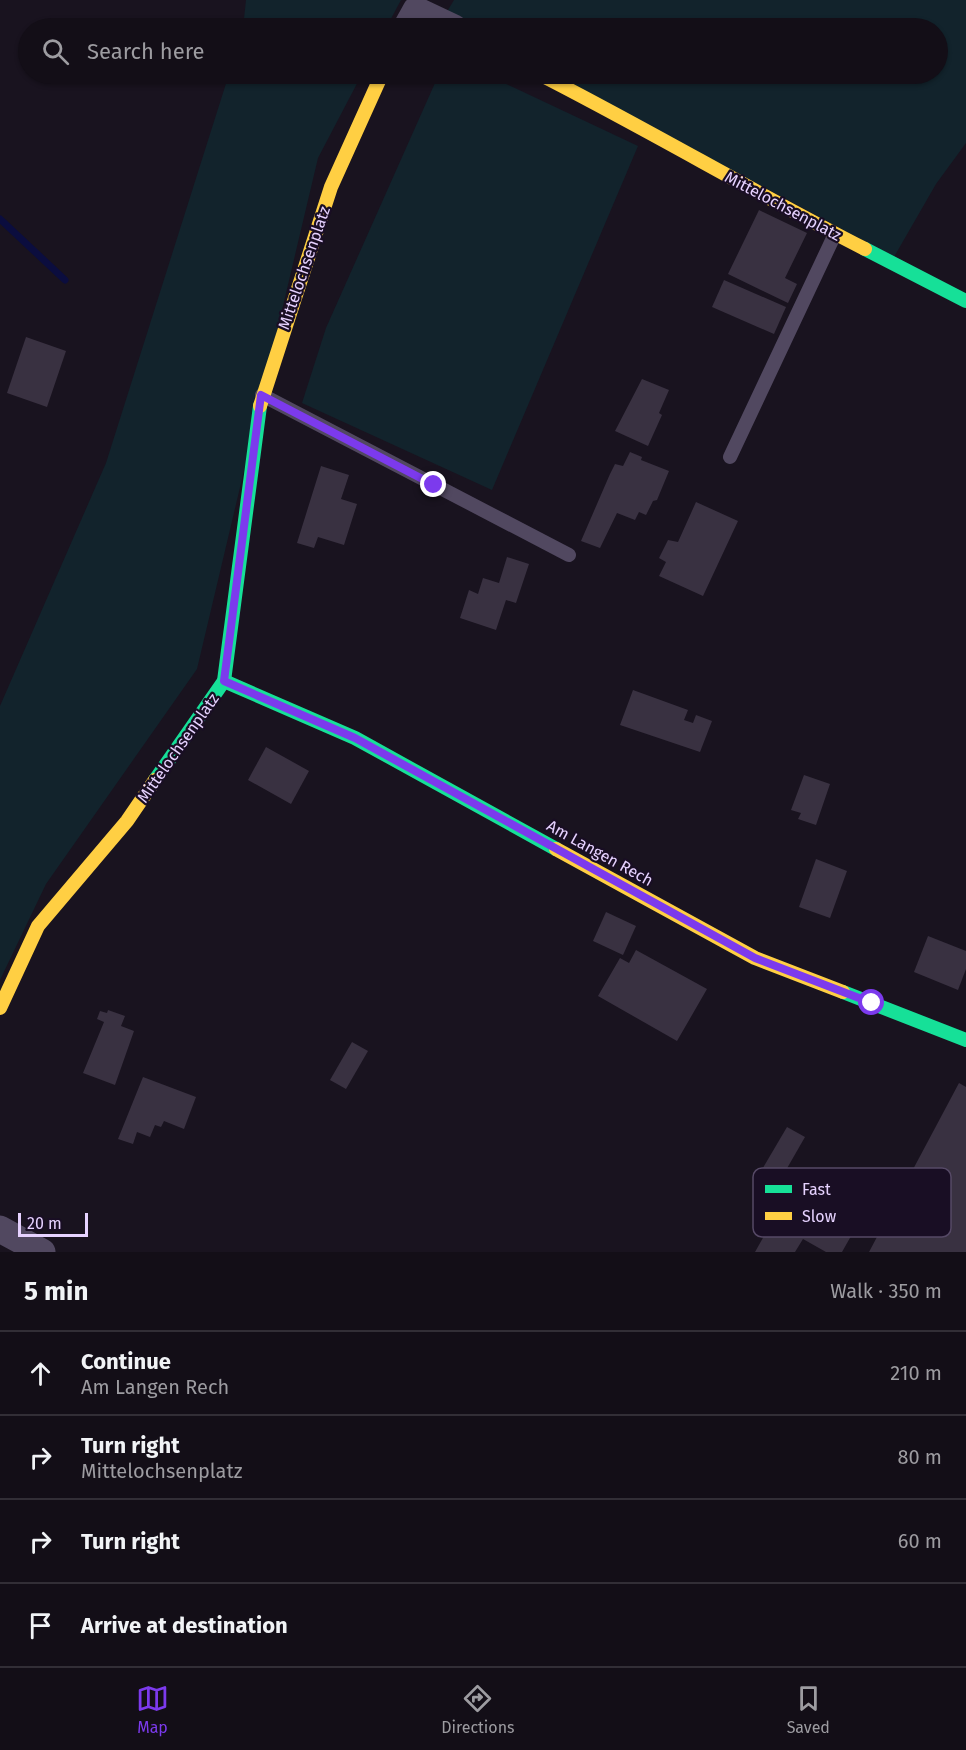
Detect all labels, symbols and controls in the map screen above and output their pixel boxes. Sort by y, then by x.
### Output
search box [18,18,948,84]
icon: search [39,35,72,68]
text: Search here [87,38,205,65]
street label: Mittelochsenplatz [722,167,844,245]
street label: Mittelochsenplatz [274,204,334,332]
route end [420,471,446,497]
street label: Mittelochsenplatz [133,690,223,806]
street label: Am Langen Rech [544,816,656,890]
route start [858,989,884,1015]
legend [753,1168,951,1237]
text: Fast [802,1180,831,1199]
text: Slow [802,1207,837,1226]
scale bar [18,1210,88,1238]
text: 20 m [27,1214,62,1233]
text: 5 min [24,1276,88,1307]
text: Walk · 350 m [830,1279,942,1303]
text: Continue [81,1348,171,1375]
icon: ahead [24,1357,57,1390]
text: 210 m [890,1361,942,1385]
text: Am Langen Rech [81,1375,229,1399]
text: Turn right [81,1432,180,1459]
icon: right [24,1441,57,1474]
text: 80 m [897,1445,942,1469]
text: Mittelochsenplatz [81,1459,242,1483]
icon: right [24,1525,57,1558]
text: Turn right [81,1528,180,1555]
text: 60 m [898,1529,942,1553]
icon: arrive [24,1609,57,1642]
text: Arrive at destination [81,1612,288,1639]
tab: Map [136,1682,169,1737]
tab: Directions [441,1682,515,1737]
tab: Saved [787,1682,830,1737]

